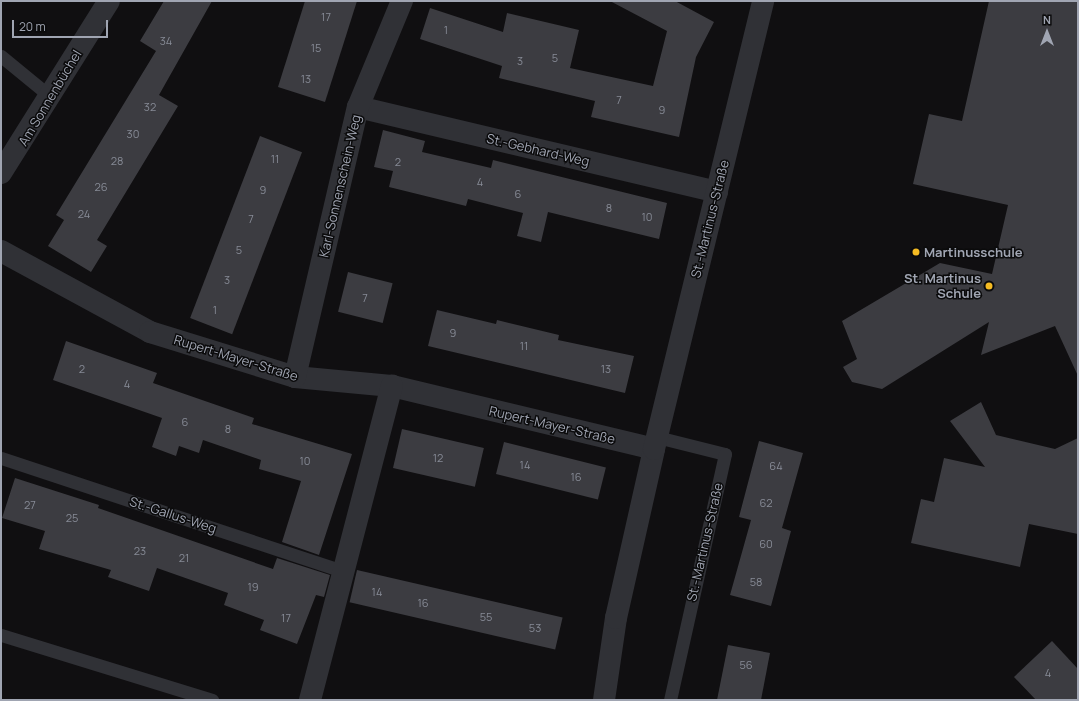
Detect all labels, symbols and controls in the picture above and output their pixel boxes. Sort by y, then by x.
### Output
house number: 17 [321,10,331,24]
scale bar [14,12,110,38]
north arrow [1027,12,1067,52]
text: N [1043,12,1051,27]
text: 20 m [19,18,46,35]
house number: 1 [444,23,448,37]
house number: 34 [160,34,172,48]
house number: 15 [311,41,321,55]
street label: Am Sonnenbüchel [15,47,85,149]
house number: 5 [552,51,558,65]
house number: 3 [517,54,523,68]
house number: 13 [301,72,311,86]
house number: 7 [616,93,622,107]
house number: 32 [144,100,156,114]
house number: 9 [659,103,665,117]
street label: Karl-Sonnenschein-Weg [316,113,364,259]
house number: 30 [127,127,139,141]
street label: St.-Gebhard-Weg [485,131,591,169]
house number: 11 [271,152,279,166]
house number: 28 [111,154,123,168]
house number: 2 [395,155,401,169]
street label: St.-Martinus-Straße [688,158,732,280]
house number: 4 [477,175,483,189]
house number: 26 [94,180,108,194]
house number: 9 [260,183,266,197]
house number: 6 [515,187,521,201]
house number: 8 [606,201,612,215]
house number: 24 [78,207,90,221]
house number: 10 [642,210,652,224]
house number: 7 [248,212,254,226]
house number: 5 [236,243,242,257]
place label: Martinusschule [924,244,1023,260]
marker: Martinusschule [911,247,921,257]
place label: St. Martinus Schule [904,271,981,302]
house number: 3 [224,273,230,287]
marker: St. Martinus Schule [984,281,994,291]
house number: 7 [362,291,368,305]
house number: 1 [213,303,217,317]
house number: 9 [450,326,456,340]
street label: Rupert-Mayer-Straße [172,332,300,384]
house number: 11 [520,339,528,353]
house number: 2 [79,362,85,376]
house number: 13 [601,362,611,376]
house number: 4 [124,377,130,391]
street label: Rupert-Mayer-Straße [487,403,617,447]
house number: 6 [182,415,188,429]
house number: 8 [225,422,231,436]
house number: 12 [433,451,443,465]
house number: 10 [300,454,310,468]
house number: 14 [520,458,530,472]
house number: 64 [769,459,783,473]
house number: 16 [570,470,582,484]
street label: St.-Martinus-Straße [684,481,726,603]
street label: St.-Gallus-Weg [128,494,218,536]
house number: 62 [759,496,773,510]
house number: 27 [24,498,36,512]
house number: 25 [66,511,78,525]
house number: 60 [759,537,773,551]
house number: 23 [134,544,146,558]
house number: 21 [179,551,189,565]
house number: 58 [750,575,762,589]
house number: 19 [247,580,259,594]
house number: 14 [372,585,382,599]
house number: 16 [417,596,429,610]
house number: 55 [480,610,492,624]
house number: 17 [281,611,291,625]
house number: 53 [529,621,541,635]
house number: 56 [739,658,753,672]
house number: 4 [1045,666,1051,680]

